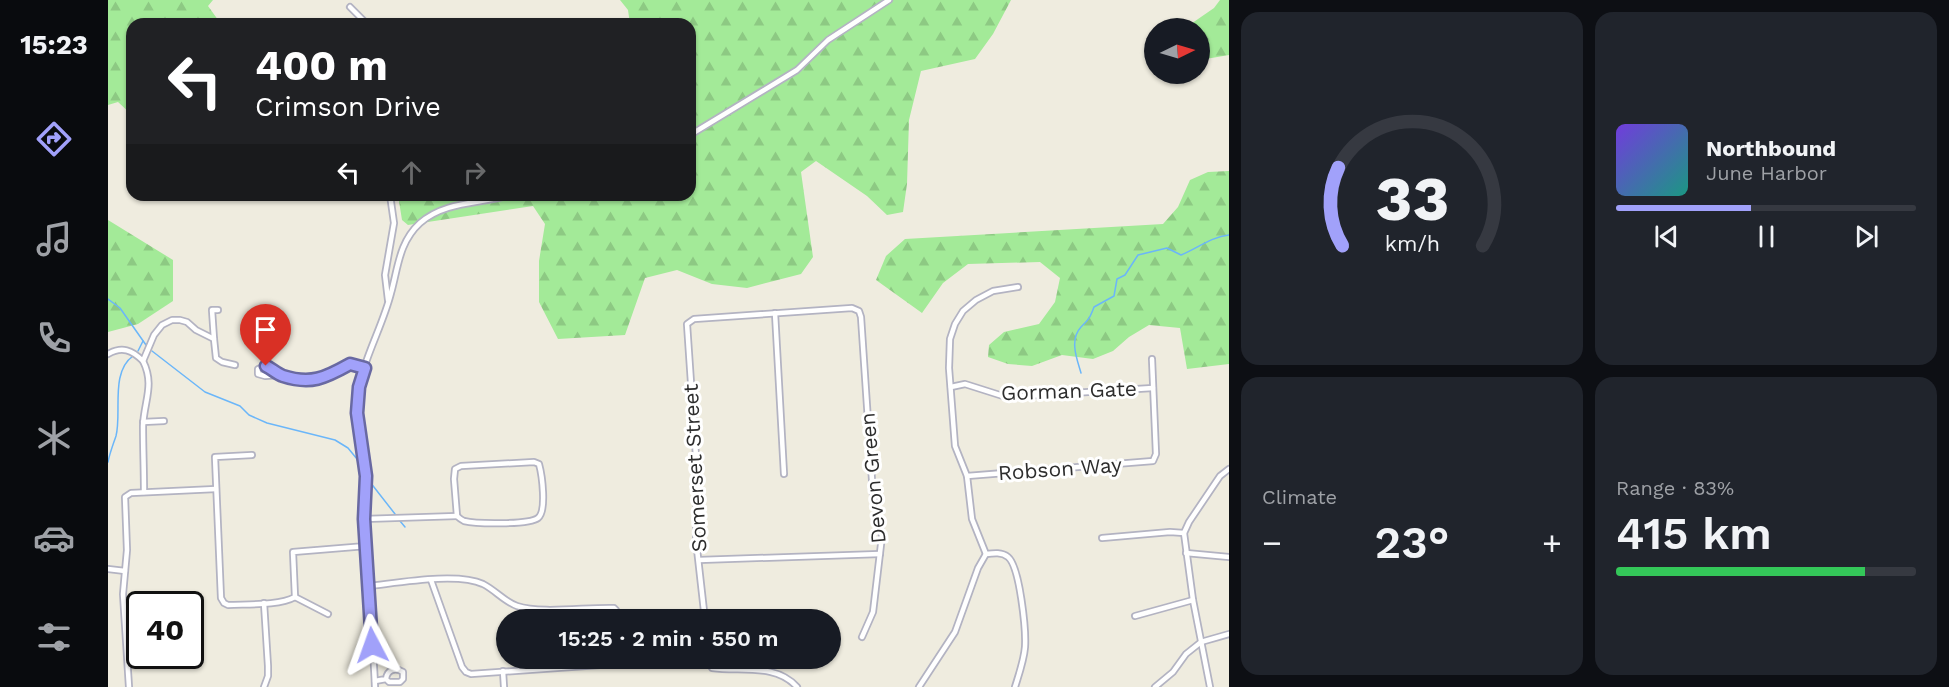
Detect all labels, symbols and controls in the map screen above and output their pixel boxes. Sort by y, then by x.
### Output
north arrow [1144,18,1210,84]
map controls [1144,18,1210,84]
text: 15:23 [20,29,88,61]
text: 400 m [255,41,388,90]
icon: left [156,42,234,120]
text: Crimson Drive [255,91,441,123]
icon: directions [33,118,75,160]
text: Northbound [1706,136,1836,161]
icon: left [332,156,365,189]
icon: ahead [395,156,428,189]
icon: right [458,156,491,189]
text: June Harbor [1706,161,1827,185]
text: 33 [1375,162,1449,235]
icon: music [33,218,75,260]
icon: previous [1650,220,1683,253]
icon: pause [1750,220,1783,253]
icon: next [1850,220,1883,253]
text: km/h [1384,231,1440,256]
pin [240,304,291,366]
icon: arrive [249,313,282,346]
icon: phone [33,317,75,359]
street label: Gorman Gate [1001,376,1137,405]
street label: Somerset Street [678,383,711,553]
street label: Devon Green [854,412,891,545]
icon: climate [33,417,75,459]
street label: Robson Way [997,452,1123,485]
text: Range · 83% [1616,476,1734,500]
text: Climate [1262,485,1337,509]
text: 415 km [1616,507,1772,560]
text: 23° [1375,516,1449,569]
icon: car [33,517,75,559]
text: − [1262,523,1282,562]
text: + [1542,523,1562,562]
speed limit sign: 40 [126,591,204,669]
position arrow [340,613,404,677]
icon: filters [33,616,75,658]
text: 15:25 · 2 min · 550 m [558,626,779,651]

